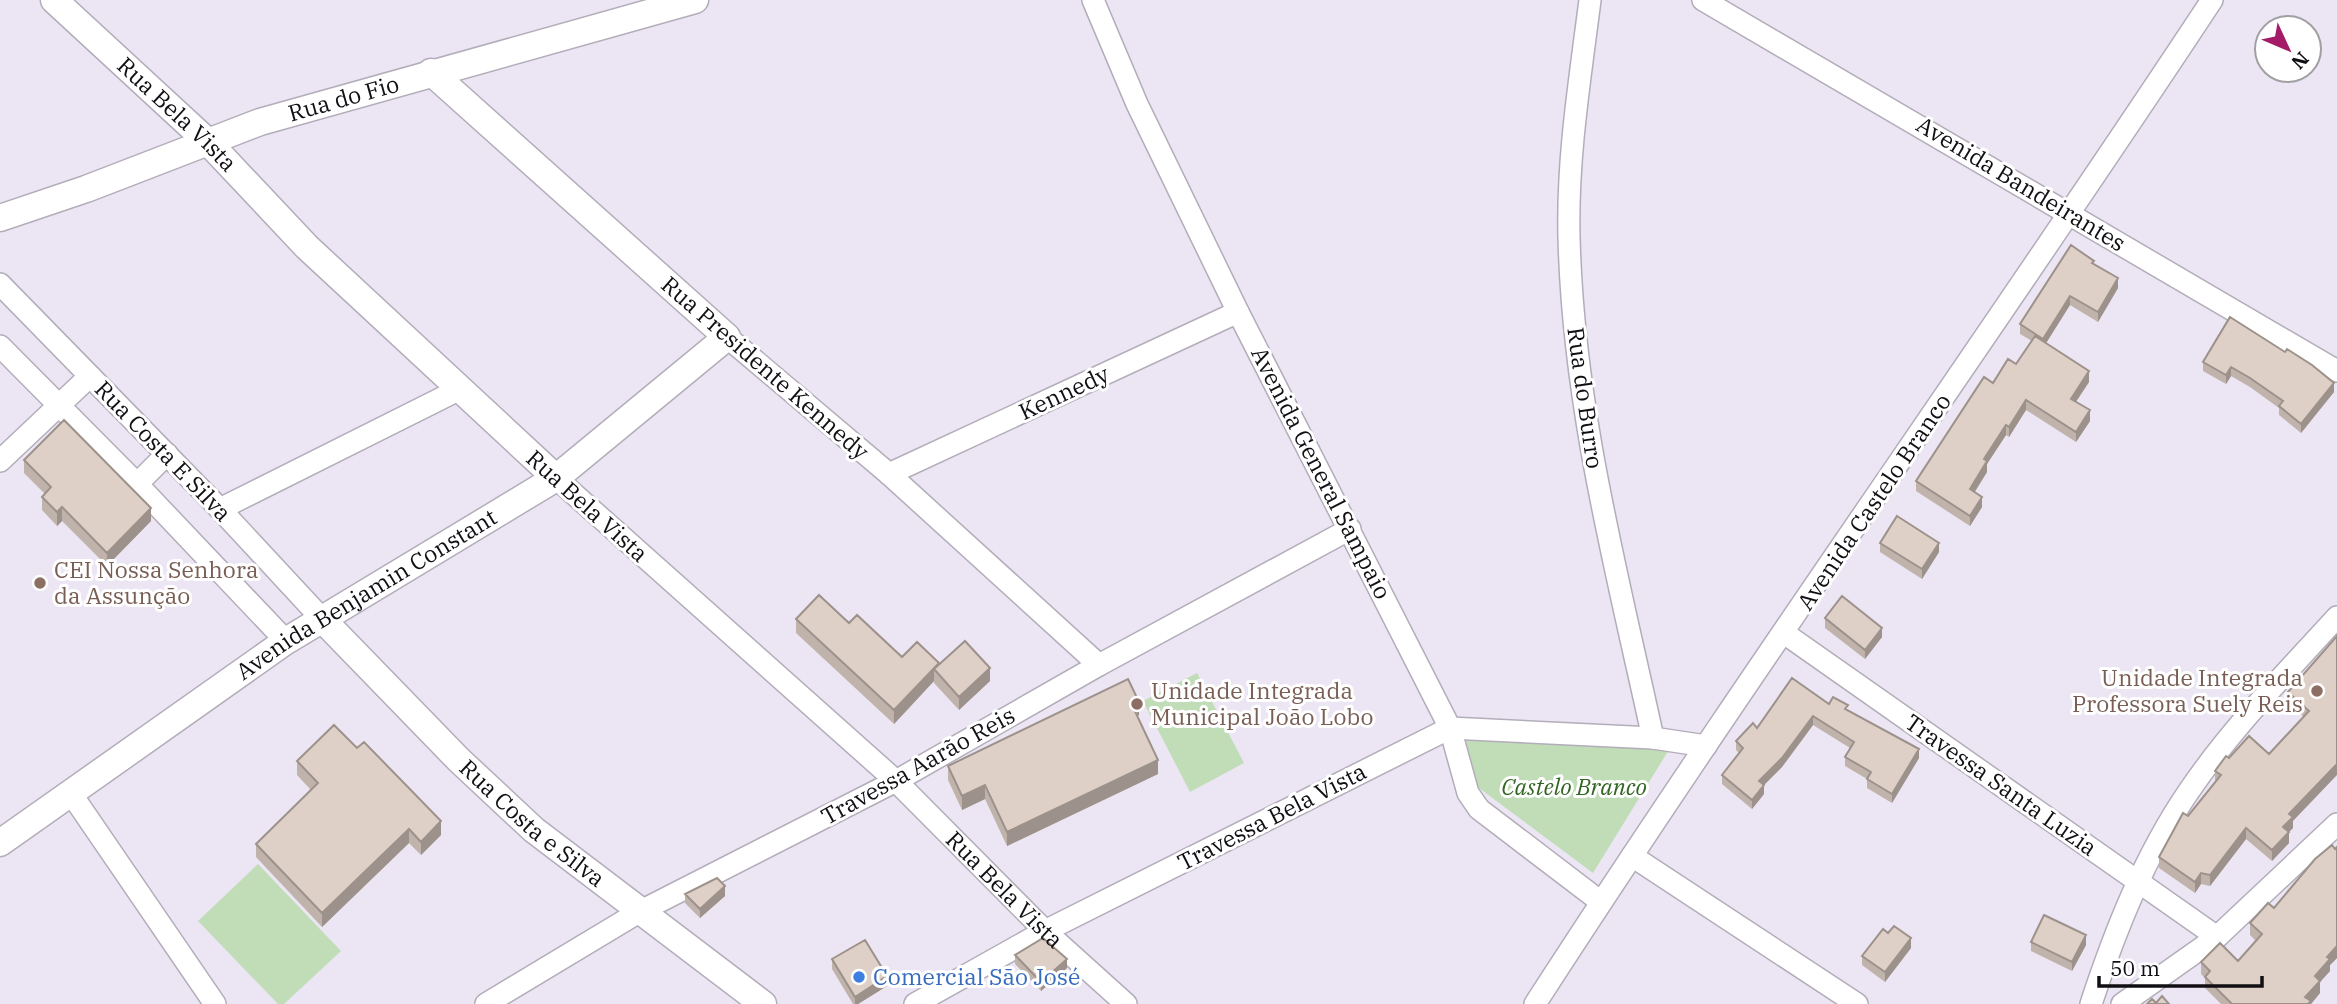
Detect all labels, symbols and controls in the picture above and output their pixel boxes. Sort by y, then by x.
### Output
north arrow [2253,14,2323,84]
text: N [2286,47,2314,75]
street label: Rua Bela Vista [111,50,244,177]
street label: Rua do Fio [284,68,402,127]
street label: Avenida Bandeirantes [1911,109,2132,257]
street label: Rua Presidente Kennedy [656,269,876,466]
street label: Rua do Burro [1561,325,1611,471]
street label: Avenida General Sampaio [1245,341,1399,604]
street label: Kennedy [1014,358,1114,426]
street label: Rua Costa E Silva [89,374,239,527]
street label: Avenida Castelo Branco [1789,387,1957,615]
street label: Rua Bela Vista [520,443,655,568]
street label: Avenida Benjamin Constant [229,501,502,686]
place label: CEI Nossa Senhora da Assunção [54,554,259,610]
marker: CEI Nossa Senhora da Assunção [32,575,48,591]
place label: Unidade Integrada Professora Suely Reis [2072,662,2303,718]
place label: Unidade Integrada Municipal João Lobo [1151,675,1373,731]
marker: Unidade Integrada Professora Suely Reis [2309,683,2325,699]
marker: Unidade Integrada Municipal João Lobo [1129,696,1145,712]
street label: Travessa Aarão Reis [815,699,1020,831]
street label: Travessa Santa Luzia [1900,707,2103,862]
street label: Rua Costa e Silva [454,752,612,893]
street label: Travessa Bela Vista [1172,756,1371,877]
park label: Castelo Branco [1501,771,1647,801]
street label: Rua Bela Vista [940,824,1070,954]
scale bar [2099,944,2262,988]
text: 50 m [2110,954,2160,982]
place label: Comercial São José [873,961,1080,991]
marker: Comercial São José [851,969,867,985]

